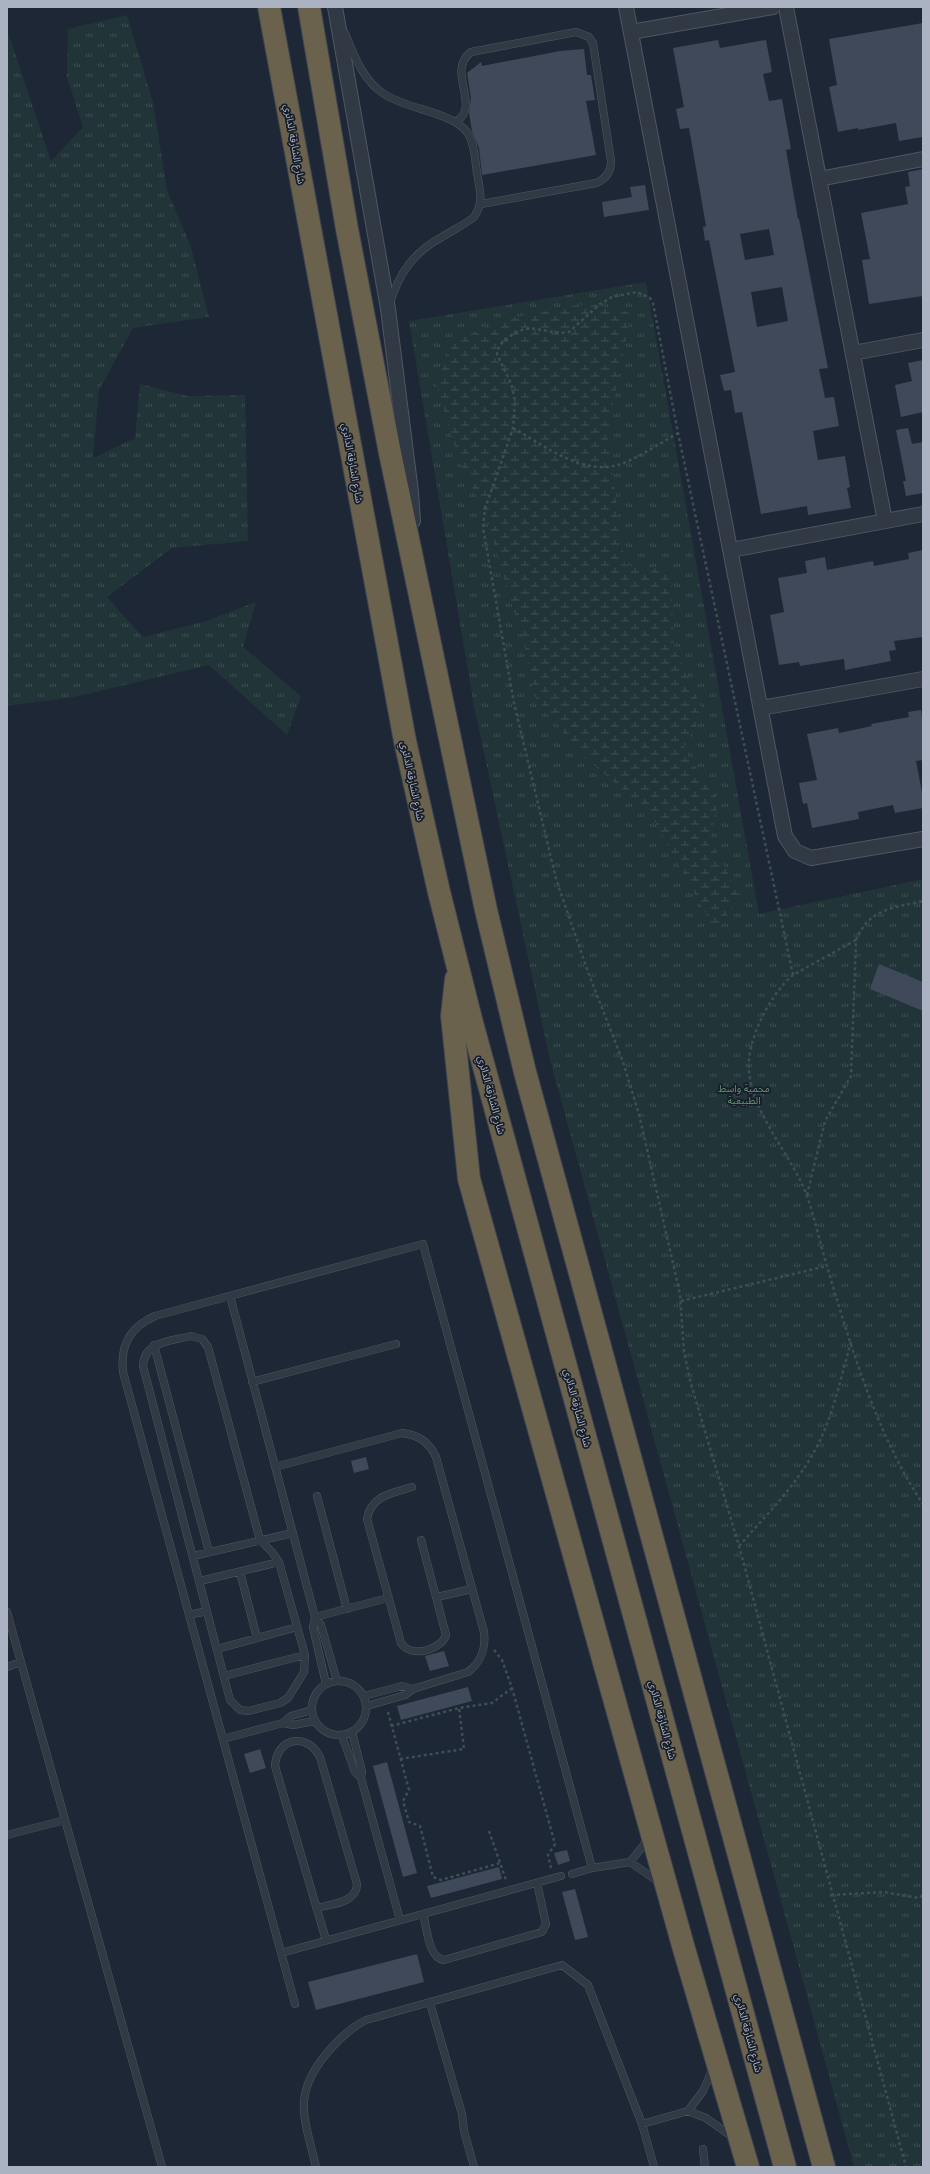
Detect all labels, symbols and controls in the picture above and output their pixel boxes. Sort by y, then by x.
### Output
street label: شارع الشارقة الدائري [280,103,308,185]
street label: شارع الشارقة الدائري [338,422,366,504]
street label: شارع الشارقة الدائري [396,740,427,822]
street label: شارع الشارقة الدائري [474,1054,508,1136]
park label: محمية واسط الطبيعية [718,1082,770,1107]
street label: شارع الشارقة الدائري [560,1367,594,1449]
street label: شارع الشارقة الدائري [645,1679,679,1761]
street label: شارع الشارقة الدائري [731,1992,765,2074]

